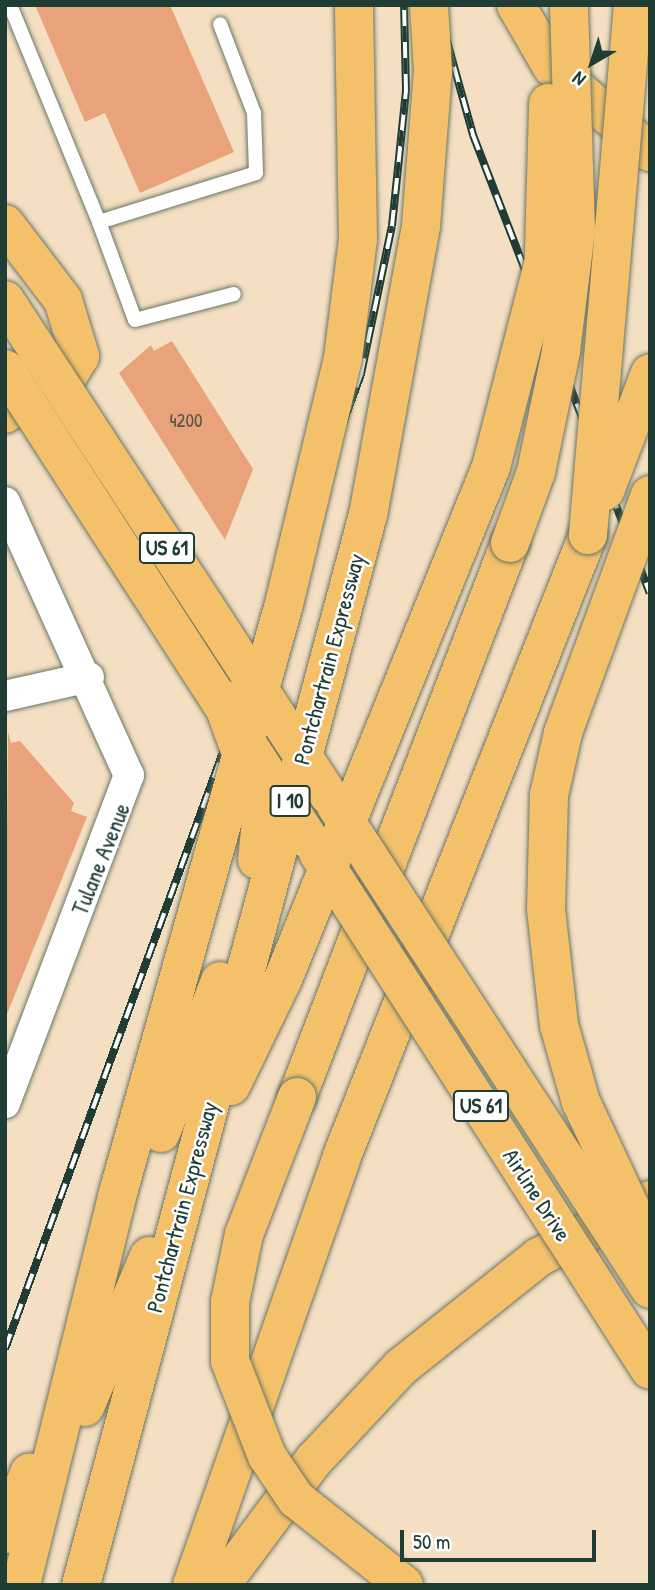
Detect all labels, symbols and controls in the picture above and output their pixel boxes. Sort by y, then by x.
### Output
north arrow [557,28,627,98]
text: N [567,66,591,93]
house number: 4200 [169,410,203,432]
road number: US 61 [137,530,197,566]
street label: Pontchartrain Expressway [288,551,370,767]
road number: I 10 [269,784,311,818]
street label: Tulane Avenue [66,799,136,919]
road number: US 61 [451,1088,511,1124]
street label: Pontchartrain Expressway [141,1099,223,1315]
street label: Airline Drive [497,1144,577,1246]
scale bar [403,1516,599,1560]
text: 50 m [413,1527,450,1556]

